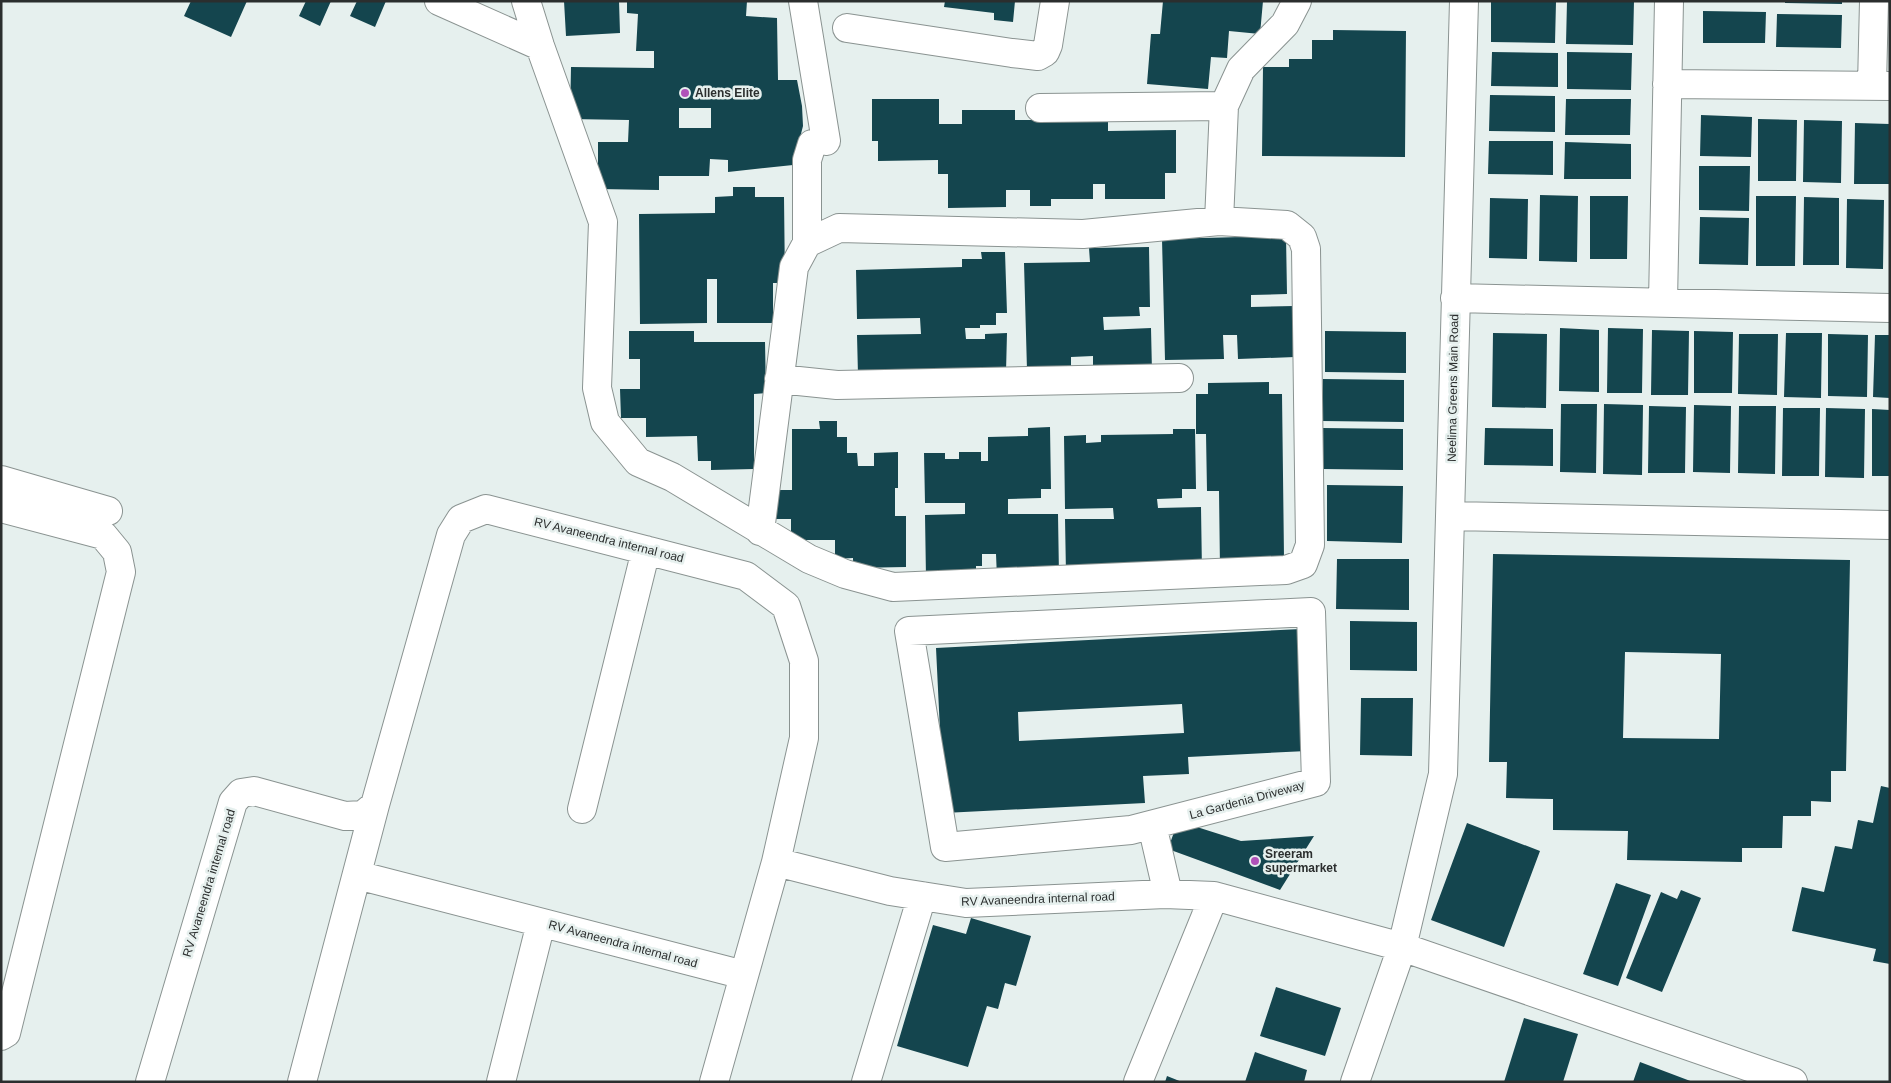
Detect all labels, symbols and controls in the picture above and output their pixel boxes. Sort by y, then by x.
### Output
place label: Allens Elite [695,86,760,100]
marker: Allens Elite [679,87,691,99]
street label: Neelima Greens Main Road [1445,314,1461,462]
street label: RV Avaneendra internal road [533,515,685,565]
street label: La Gardenia Driveway [1188,778,1306,822]
street label: RV Avaneendra internal road [180,807,238,959]
place label: Sreeram supermarket [1265,847,1337,875]
marker: Sreeram supermarket [1249,855,1261,867]
street label: RV Avaneendra internal road [961,889,1115,909]
street label: RV Avaneendra internal road [547,917,699,971]

